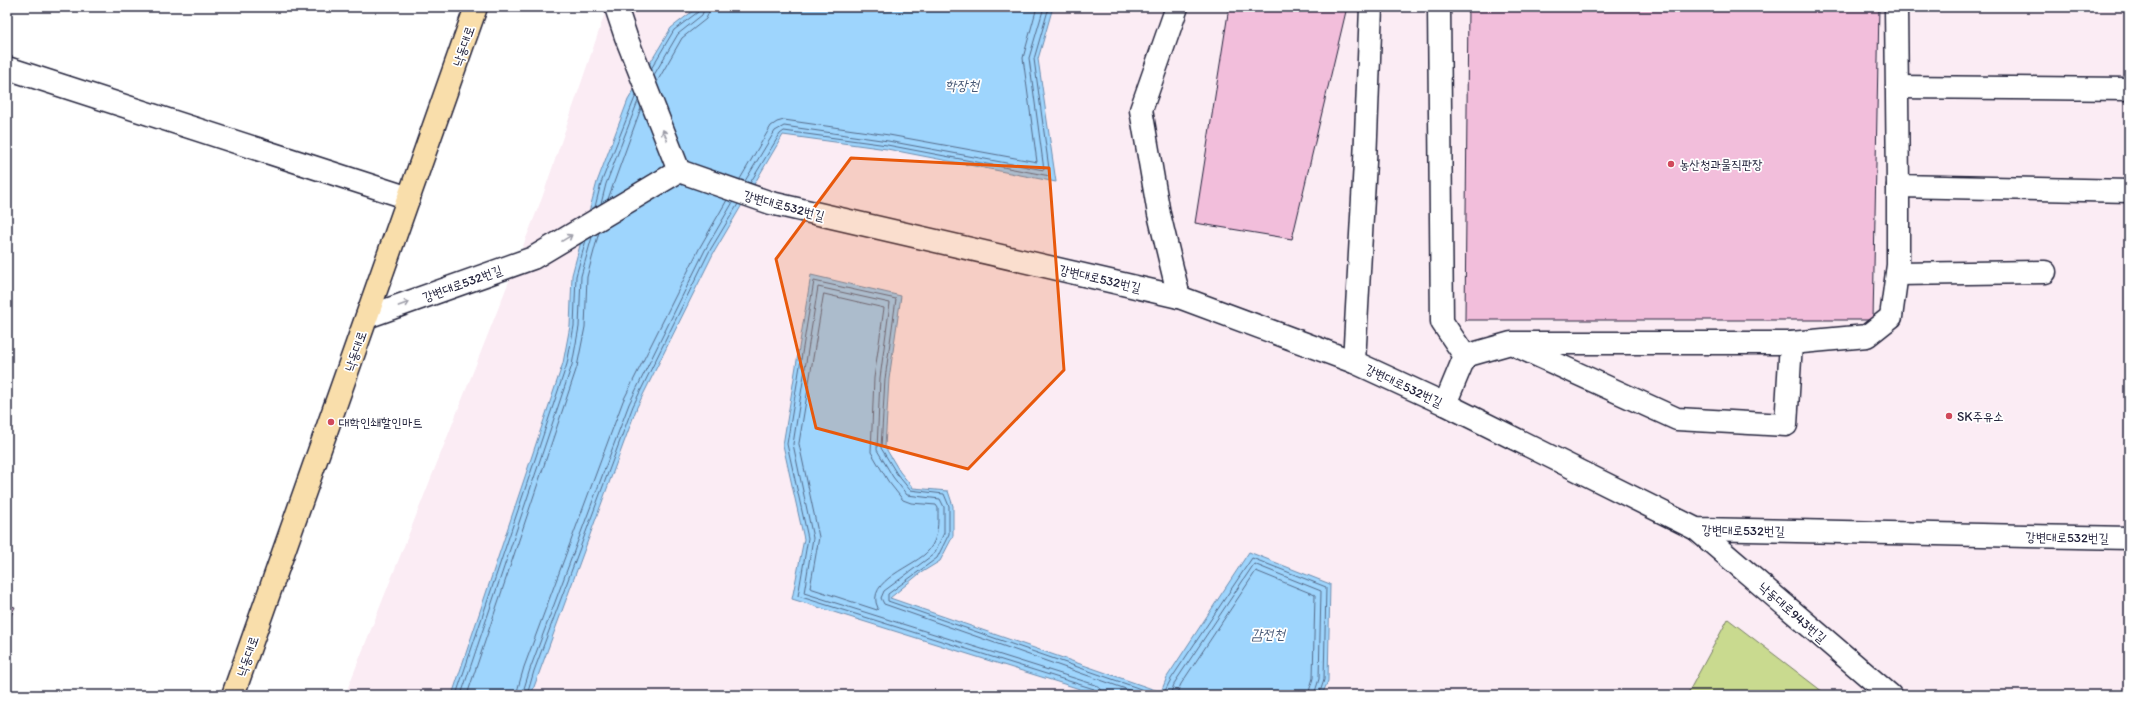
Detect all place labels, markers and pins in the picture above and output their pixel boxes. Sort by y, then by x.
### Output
place label: 농산청과물직판장 [1679,157,1763,172]
marker: 농산청과물직판장 [1666,159,1676,169]
place label: SK주유소 [1957,409,2004,424]
marker: SK주유소 [1944,411,1954,421]
place label: 대학인쇄할인마트 [339,415,423,430]
marker: 대학인쇄할인마트 [326,417,336,427]

